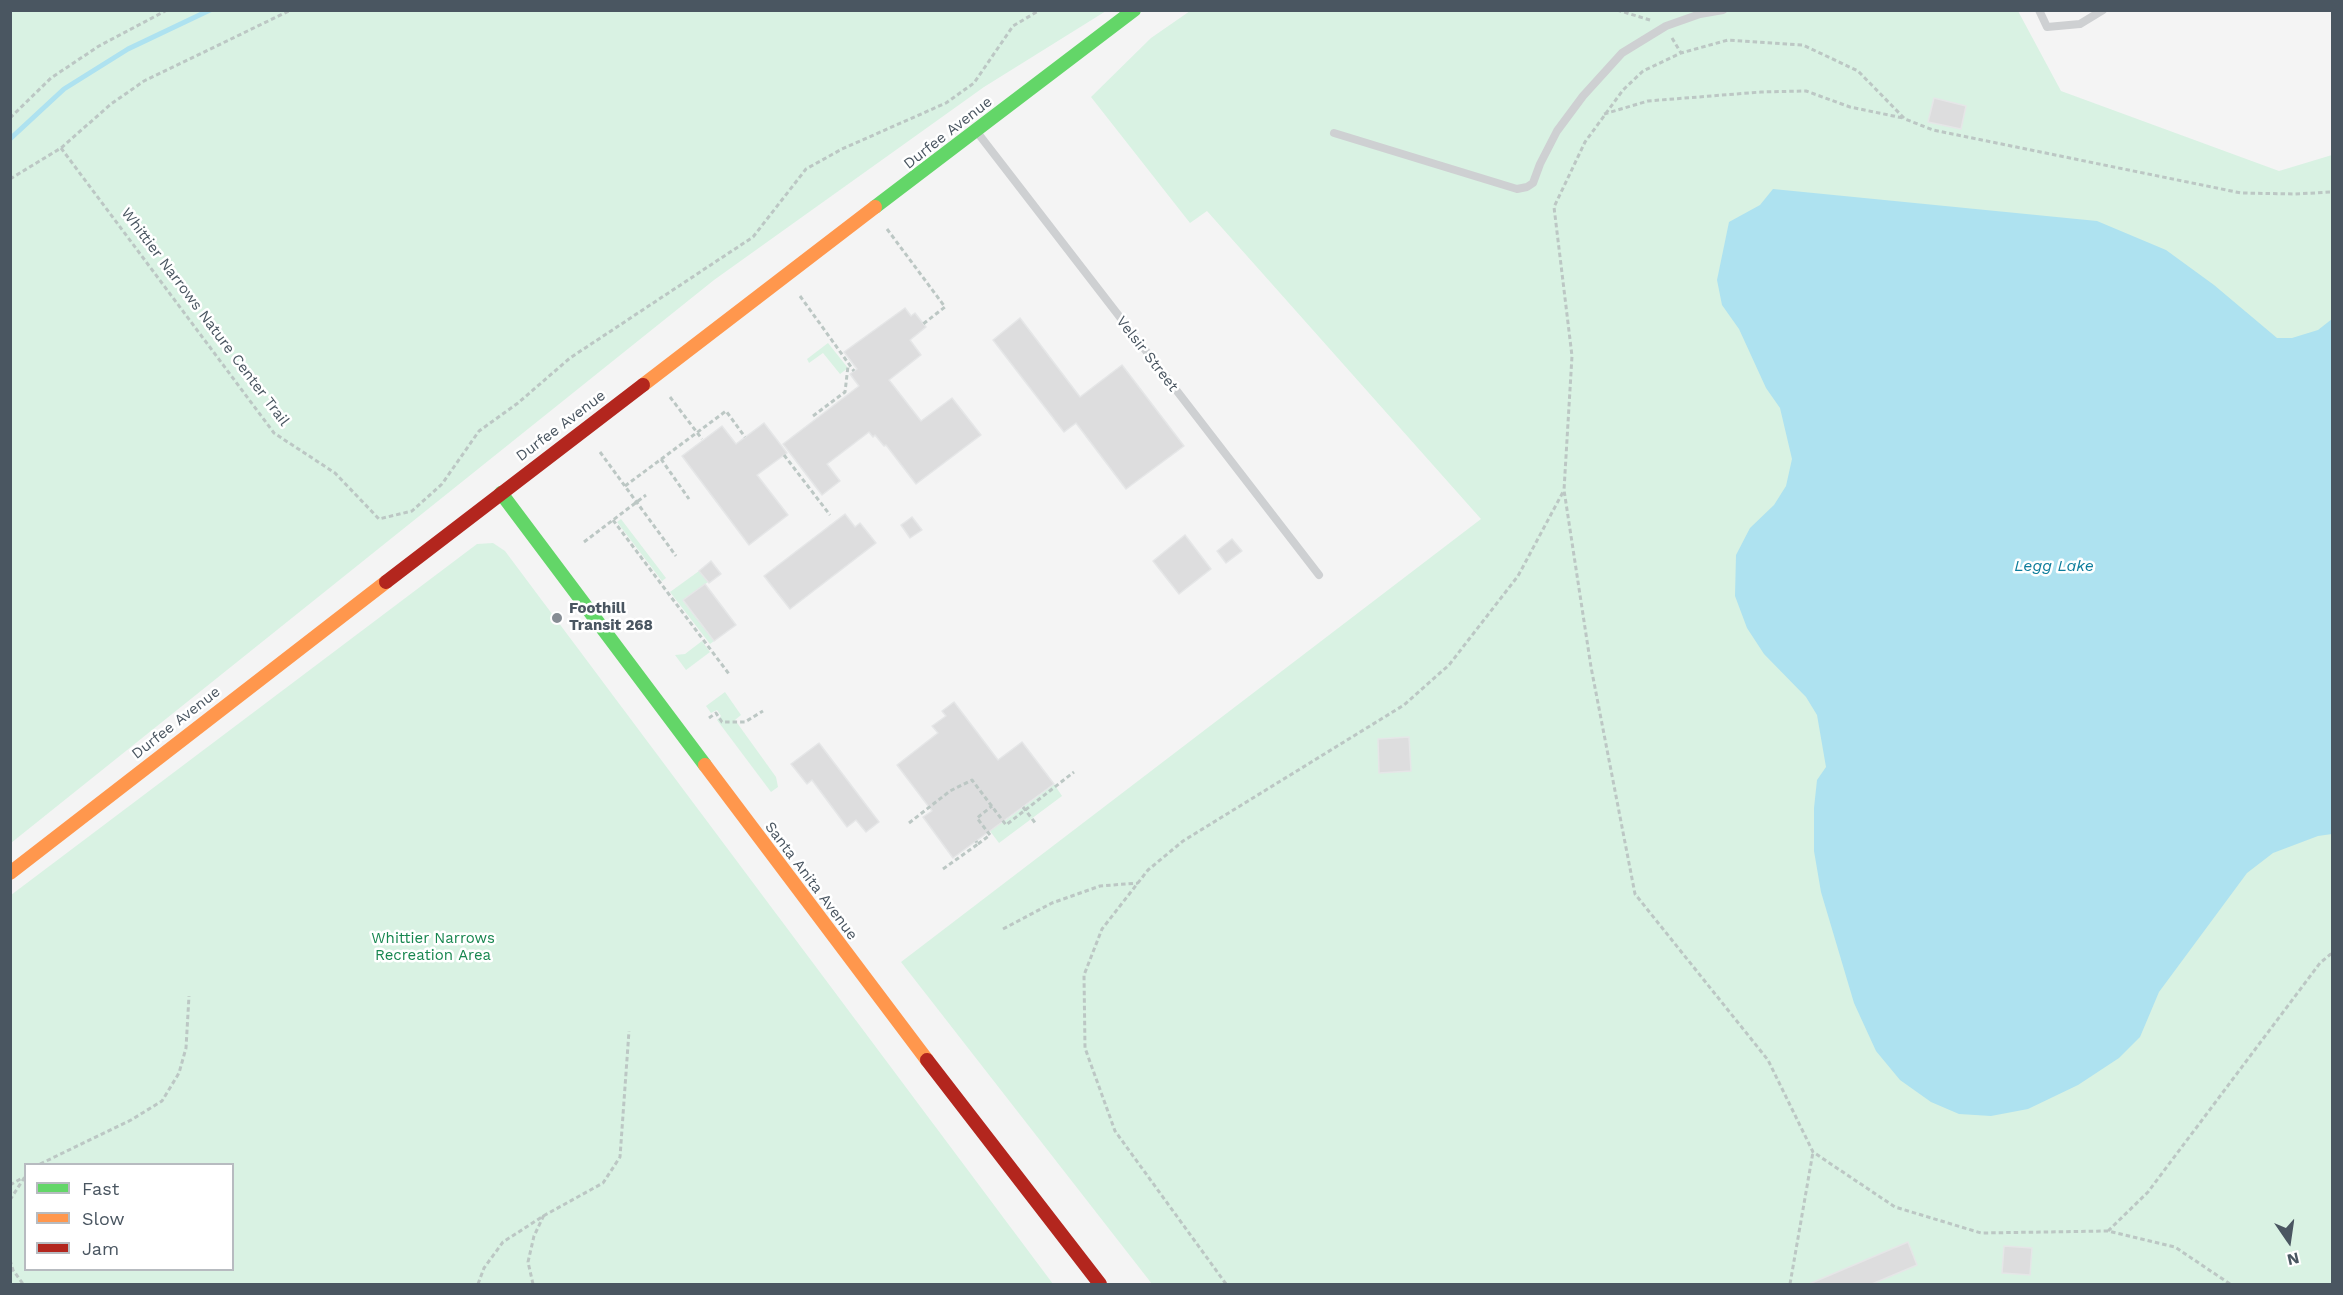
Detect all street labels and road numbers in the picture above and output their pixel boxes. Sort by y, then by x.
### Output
street label: Durfee Avenue [900,93,996,173]
street label: Whittier Narrows Nature Center Trail [117,204,293,430]
street label: Velsir Street [1112,313,1182,395]
street label: Durfee Avenue [513,387,609,465]
street label: Durfee Avenue [128,683,224,763]
street label: Santa Anita Avenue [761,818,861,944]

